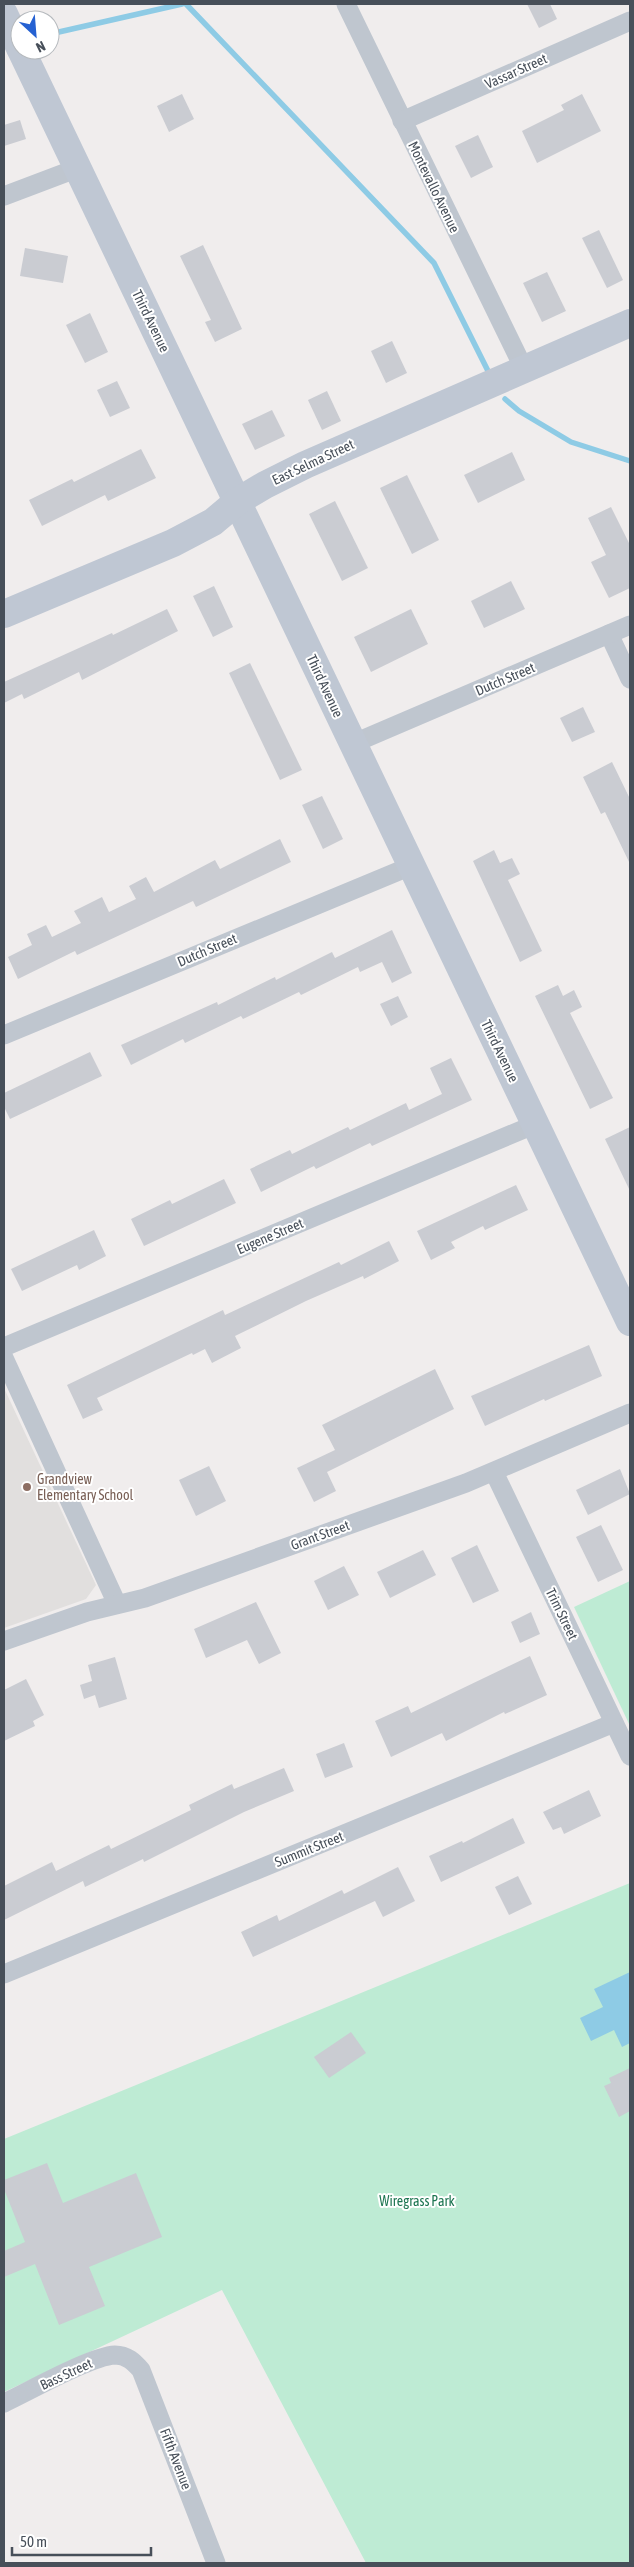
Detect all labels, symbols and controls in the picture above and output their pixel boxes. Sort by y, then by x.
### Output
north arrow [10,10,60,60]
text: N [33,38,48,56]
street label: Vassar Street [483,50,549,92]
street label: Montevallo Avenue [405,139,463,235]
street label: Third Avenue [129,287,173,355]
street label: East Selma Street [269,436,357,488]
street label: Third Avenue [304,652,346,720]
street label: Dutch Street [473,659,537,699]
street label: Dutch Street [175,930,239,970]
street label: Third Avenue [478,1017,522,1085]
street label: Eugene Street [234,1215,306,1257]
place label: Grandview Elementary School [37,1471,133,1503]
marker: Grandview Elementary School [21,1481,33,1493]
street label: Grant Street [288,1517,352,1553]
street label: Trim Street [543,1586,581,1642]
street label: Summit Street [272,1828,346,1870]
park label: Wiregrass Park [379,2193,455,2209]
street label: Bass Street [37,2355,95,2393]
street label: Fifth Avenue [157,2426,195,2492]
scale bar [12,2524,151,2556]
text: 50 m [20,2533,47,2550]

